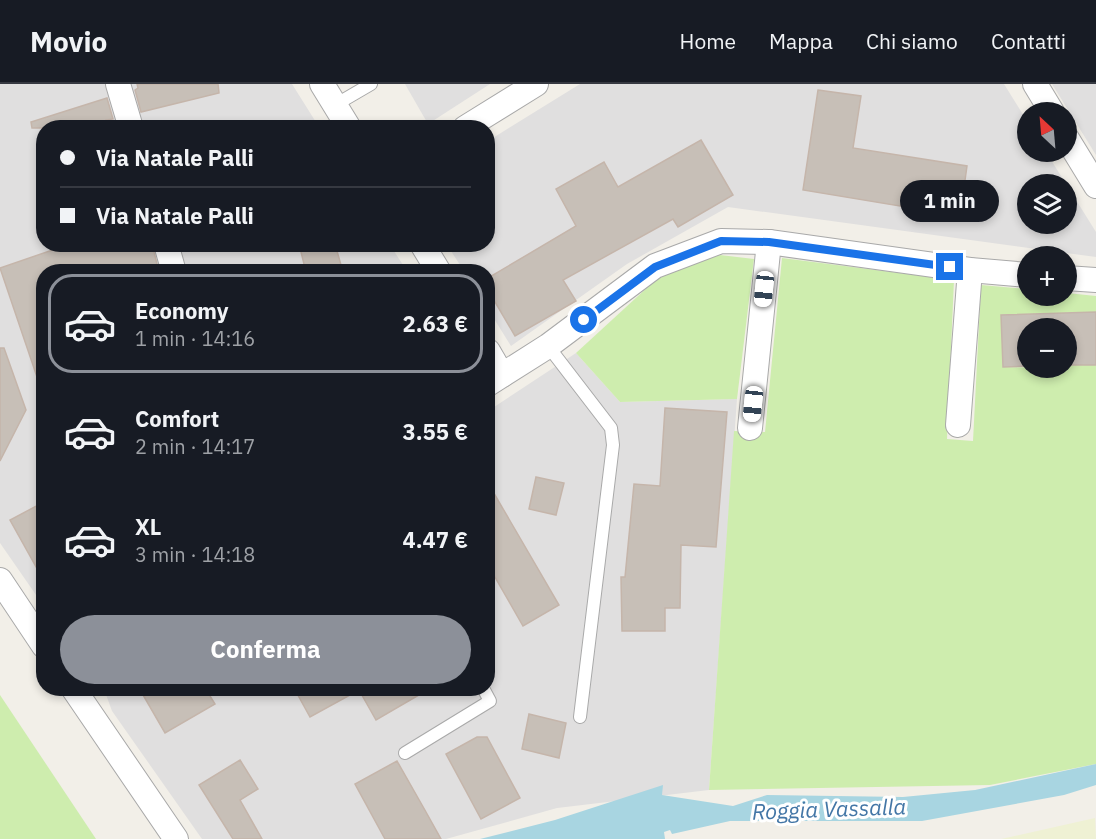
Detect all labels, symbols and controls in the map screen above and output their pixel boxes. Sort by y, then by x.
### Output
text: Movio [30,23,107,60]
text: Home [680,27,736,55]
text: Mappa [769,27,833,55]
text: Chi siamo [866,27,958,55]
text: Contatti [991,27,1066,55]
north arrow [1017,102,1077,162]
map controls [1017,102,1077,378]
text: Via Natale Palli [96,143,254,172]
button: layers [1017,174,1077,234]
callout: 1 min [900,180,1000,222]
text: 1 min [923,187,976,214]
text: Via Natale Palli [96,201,254,230]
button: + [1017,246,1077,306]
route end [936,253,963,280]
car [753,270,775,308]
text: Economy [135,296,229,325]
icon: car [63,297,117,351]
route start [570,306,597,333]
text: 2.63 € [403,309,468,338]
button: − [1017,318,1077,378]
text: 1 min · 14:16 [135,325,255,352]
car [742,385,764,423]
text: Comfort [135,404,219,433]
icon: car [63,405,117,459]
text: 3.55 € [403,417,468,446]
text: 2 min · 14:17 [135,433,255,460]
text: XL [135,512,161,541]
icon: car [63,513,117,567]
text: 4.47 € [403,525,468,554]
text: 3 min · 14:18 [135,541,255,568]
button: Conferma [60,615,471,684]
water label: Roggia Vassalla [751,791,907,826]

